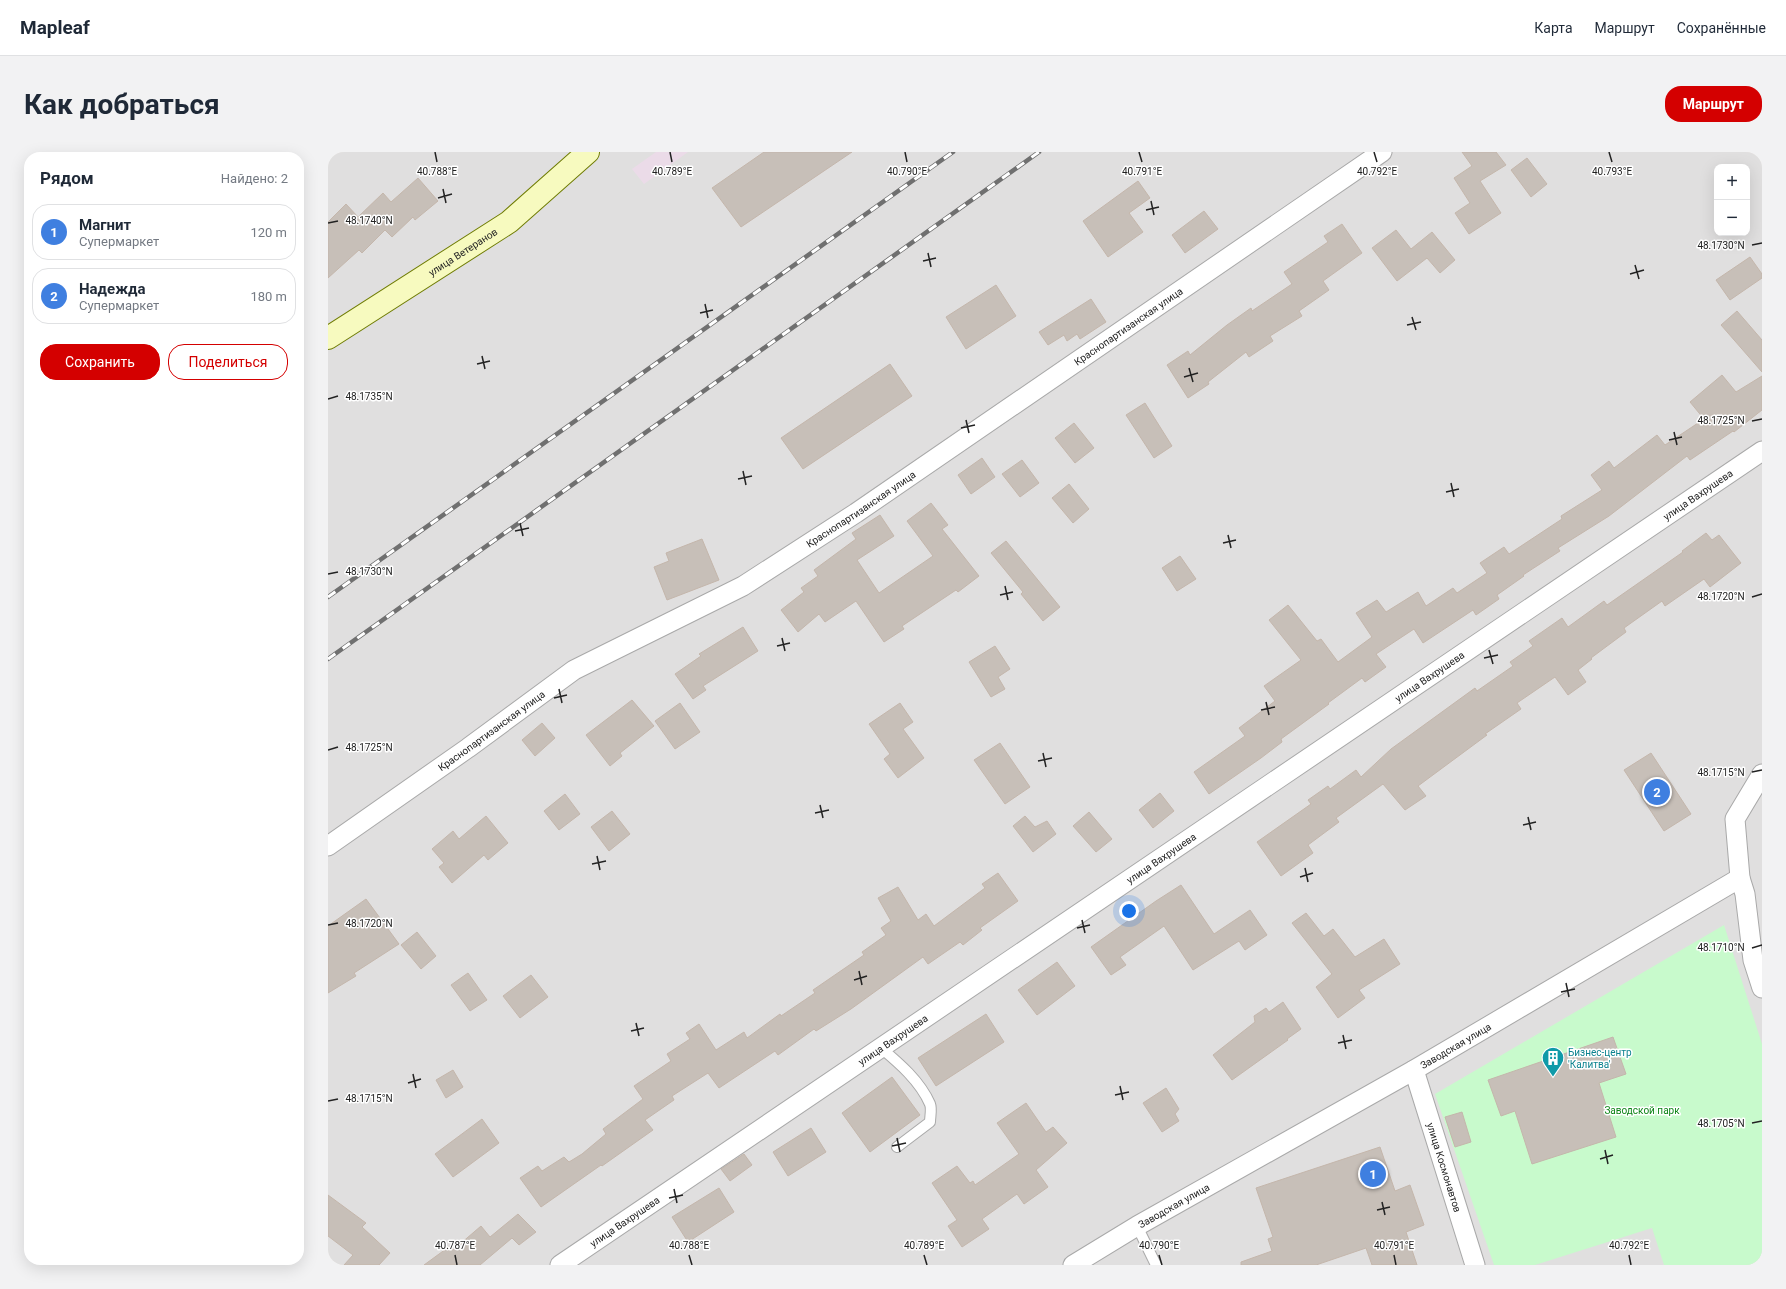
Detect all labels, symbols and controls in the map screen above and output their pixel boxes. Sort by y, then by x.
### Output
text: Mapleaf [20,16,90,39]
text: Карта [1534,20,1573,36]
text: Маршрут [1595,20,1655,36]
text: Сохранённые [1677,20,1766,36]
button: Маршрут [1665,86,1762,122]
text: Как добраться [24,88,220,121]
map controls [1714,164,1750,236]
button: + [1714,164,1750,200]
text: 40.788°E [417,166,457,177]
text: 40.789°E [652,166,692,177]
text: 40.790°E [887,166,927,177]
text: 40.791°E [1122,166,1162,177]
text: 40.792°E [1357,166,1397,177]
text: 40.793°E [1592,166,1632,177]
text: Рядом [40,168,94,188]
text: Найдено: 2 [221,171,288,186]
button: − [1714,200,1750,236]
text: 48.1740°N [345,215,393,226]
text: Магнит [79,216,131,234]
text: 1 [50,225,58,240]
text: 120 m [250,225,287,240]
street label: улица Ветеранов [426,225,499,278]
text: Супермаркет [79,234,159,249]
text: 48.1730°N [1697,240,1745,251]
text: Надежда [79,280,146,298]
street label: Краснопартизанская улица [1072,285,1185,367]
text: 2 [50,289,58,304]
text: 180 m [250,289,287,304]
text: Супермаркет [79,298,159,313]
button: Сохранить [40,344,160,380]
button: Поделиться [168,344,288,380]
text: 48.1735°N [345,391,393,402]
text: 48.1725°N [1697,415,1745,426]
street label: улица Вахрушева [1661,467,1734,522]
street label: Краснопартизанская улица [804,468,917,549]
text: 48.1730°N [345,566,393,577]
text: 48.1720°N [1697,591,1745,602]
street label: улица Вахрушева [1393,649,1466,704]
street label: Краснопартизанская улица [436,688,547,773]
text: 48.1725°N [345,742,393,753]
text: 48.1715°N [1697,767,1745,778]
pin: 2 [1644,777,1670,807]
street label: улица Вахрушева [1124,831,1198,885]
your location [1119,901,1139,921]
text: 48.1720°N [345,918,393,929]
text: 48.1710°N [1697,942,1745,953]
street label: улица Вахрушева [856,1012,930,1067]
street label: Заводская улица [1418,1021,1493,1071]
building icon: Бизнес-центр 'Калитва' [1540,1045,1566,1078]
place label: Бизнес-центр 'Калитва' [1568,1047,1632,1070]
text: 48.1715°N [345,1093,393,1104]
park label: Заводской парк [1604,1105,1680,1116]
text: 48.1705°N [1697,1118,1745,1129]
street label: улица Космонавтов [1425,1121,1464,1214]
pin: 1 [1360,1159,1386,1189]
street label: Заводская улица [1136,1181,1211,1230]
street label: улица Вахрушева [588,1194,661,1249]
text: 40.787°E [435,1240,475,1251]
text: 40.788°E [669,1240,709,1251]
text: 40.789°E [904,1240,944,1251]
text: 40.790°E [1139,1240,1179,1251]
text: 40.791°E [1374,1240,1414,1251]
text: 40.792°E [1609,1240,1649,1251]

